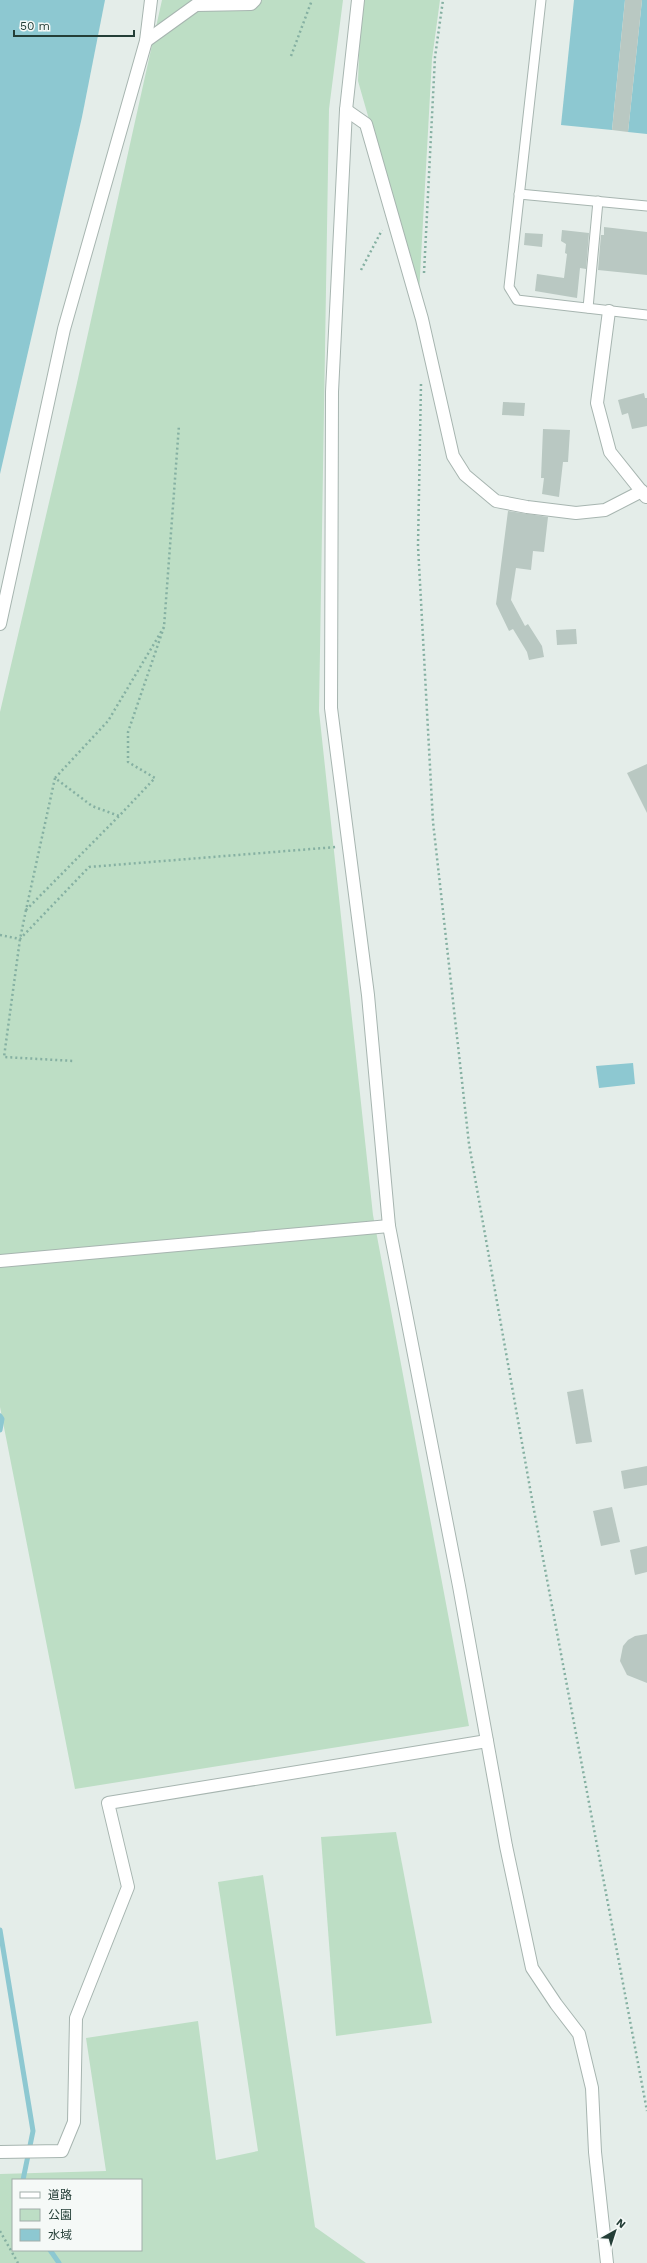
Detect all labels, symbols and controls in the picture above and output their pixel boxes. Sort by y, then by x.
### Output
scale bar [14,12,134,38]
text: 50 m [20,19,50,33]
legend [12,2179,142,2251]
text: 道路 [48,2188,72,2202]
text: 公園 [48,2208,72,2222]
north arrow [595,2211,635,2251]
text: N [614,2216,628,2231]
text: 水域 [48,2228,72,2242]

